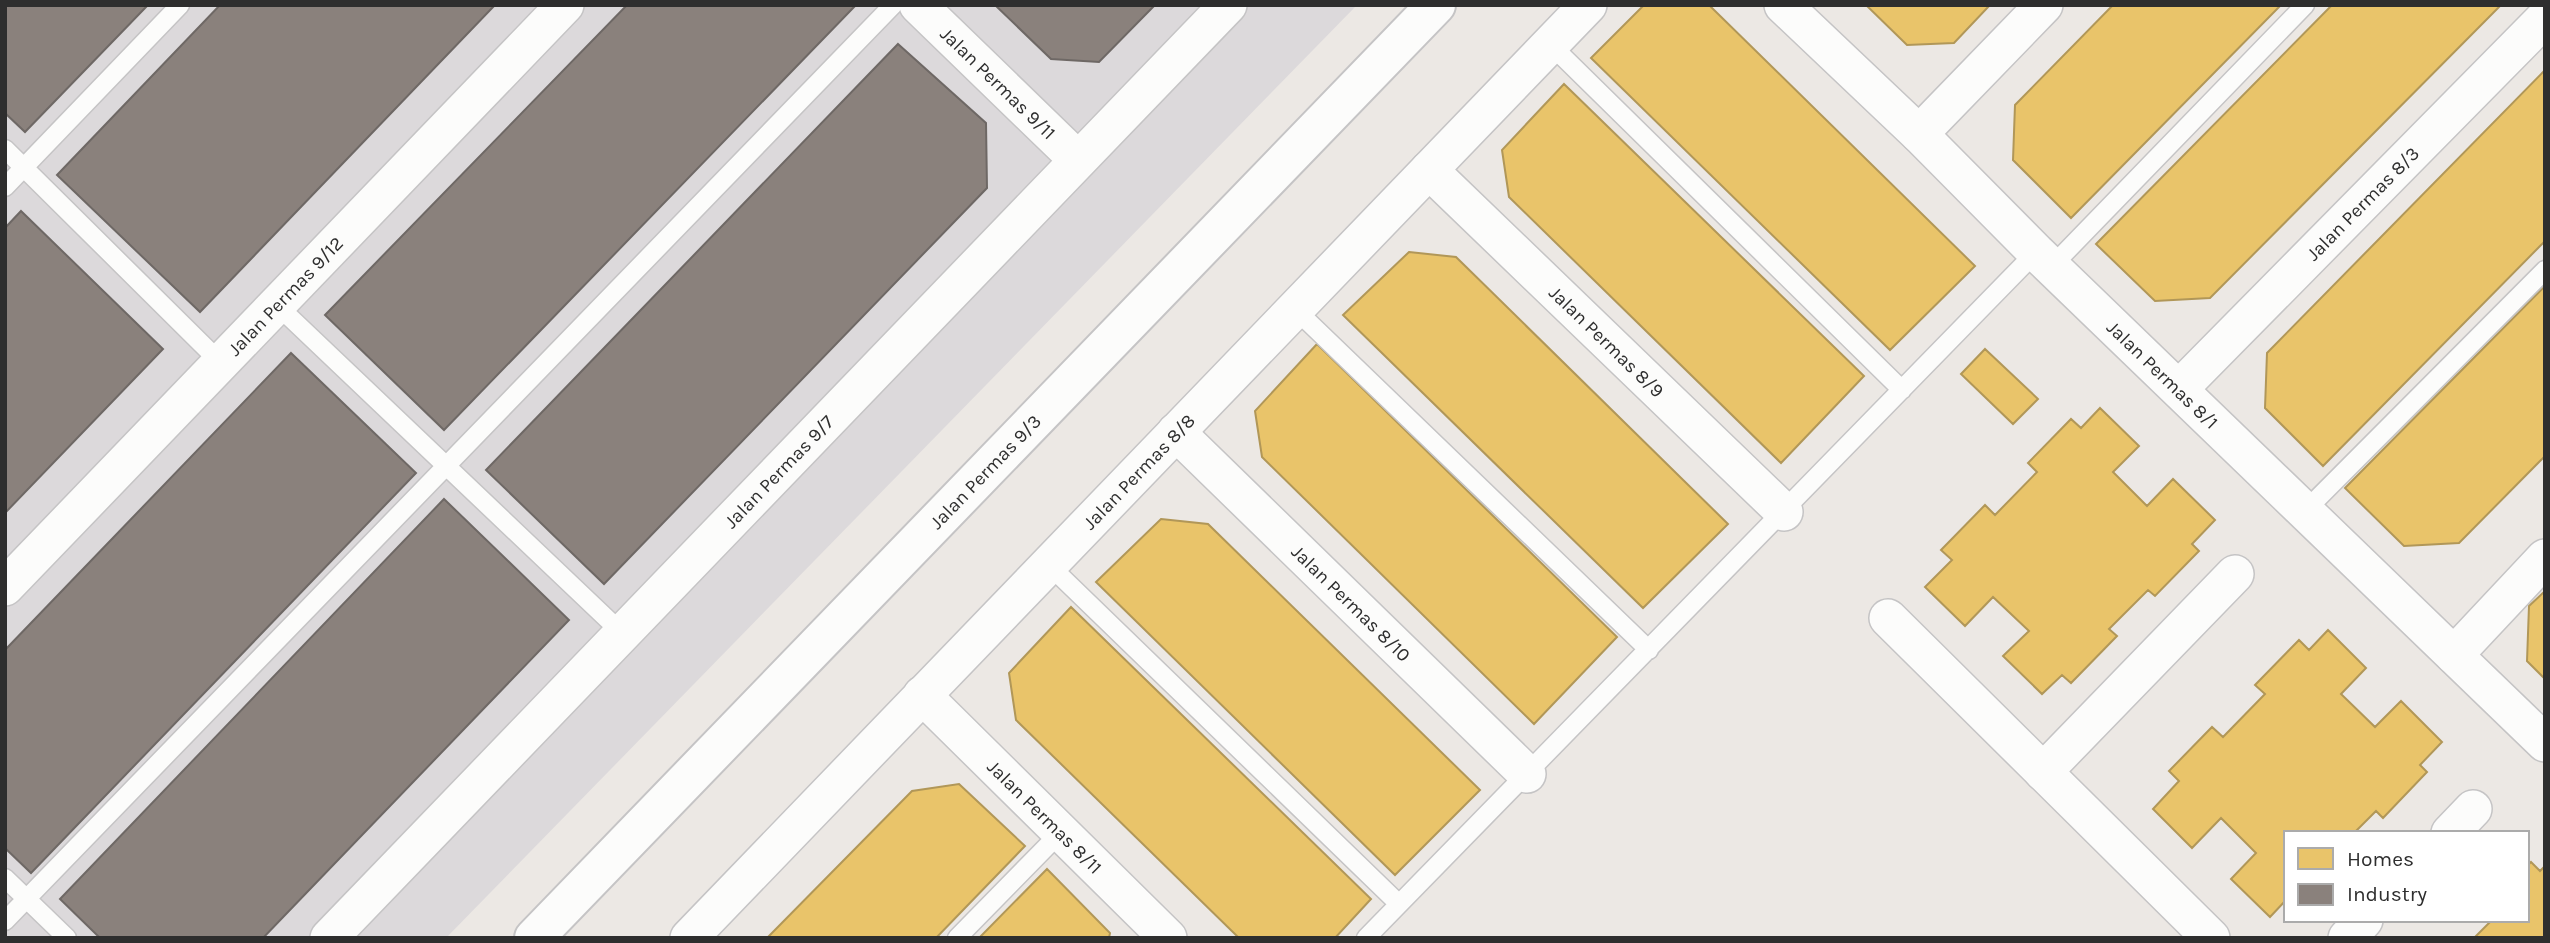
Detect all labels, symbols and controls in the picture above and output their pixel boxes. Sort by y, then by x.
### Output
street label: Jalan Permas 9/11 [936,23,1060,144]
street label: Jalan Permas 8/3 [2302,142,2424,265]
street label: Jalan Permas 9/12 [224,233,348,361]
street label: Jalan Permas 8/9 [1544,282,1668,402]
street label: Jalan Permas 8/1 [2102,317,2222,434]
street label: Jalan Permas 9/3 [926,410,1046,534]
street label: Jalan Permas 8/8 [1079,410,1200,534]
street label: Jalan Permas 9/7 [720,411,839,533]
street label: Jalan Permas 8/10 [1287,541,1415,666]
street label: Jalan Permas 8/11 [982,756,1106,879]
legend [2284,831,2529,922]
text: Homes [2347,847,2414,871]
text: Industry [2347,882,2427,906]

